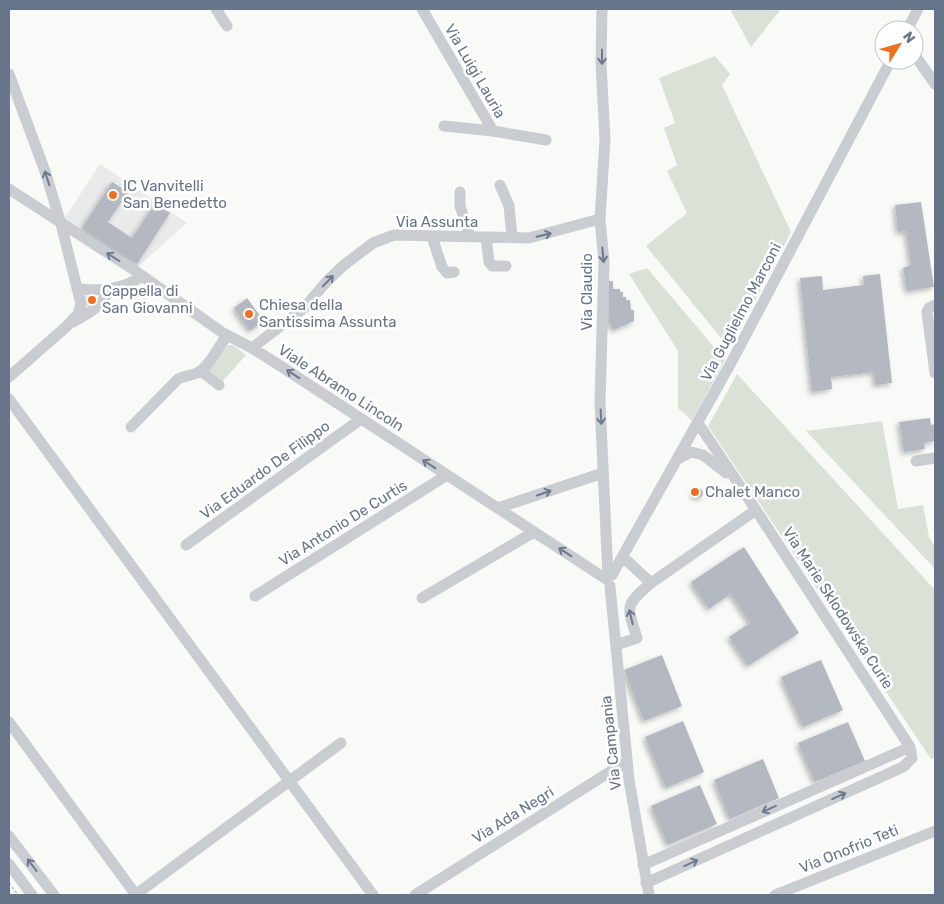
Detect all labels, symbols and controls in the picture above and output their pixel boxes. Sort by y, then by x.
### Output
north arrow [874,20,924,70]
street label: Via Luigi Lauria [441,21,509,121]
text: N [899,28,919,47]
one-way arrow [597,49,607,65]
one-way arrow [42,170,51,186]
place label: IC Vanvitelli San Benedetto [123,177,227,212]
marker: IC Vanvitelli San Benedetto [107,189,119,201]
street label: Via Assunta [396,213,478,231]
one-way arrow [536,230,552,239]
street label: Via Guglielmo Marconi [697,240,785,384]
one-way arrow [599,246,608,262]
one-way arrow [107,252,121,262]
street label: Via Claudio [578,253,596,331]
one-way arrow [322,275,334,287]
place label: Cappella di San Giovanni [102,282,193,317]
marker: Cappella di San Giovanni [86,294,98,306]
place label: Chiesa della Santissima Assunta [259,296,396,331]
marker: Chiesa della Santissima Assunta [243,308,255,320]
street label: Viale Abramo Lincoln [275,341,407,435]
one-way arrow [286,369,300,379]
one-way arrow [596,408,606,425]
street label: Via Eduardo De Filippo [197,417,333,523]
one-way arrow [422,458,436,469]
street label: Via Antonio De Curtis [276,476,411,570]
place label: Chalet Manco [705,483,800,501]
marker: Chalet Manco [689,486,701,498]
one-way arrow [535,488,551,497]
street label: Via Marie Sklodowska Curie [779,524,897,692]
one-way arrow [558,547,572,558]
one-way arrow [626,610,635,626]
street label: Via Campania [597,695,625,791]
street label: Via Ada Negri [469,783,557,847]
one-way arrow [831,790,846,800]
one-way arrow [762,805,777,814]
street label: Via Onofrio Teti [797,821,901,877]
one-way arrow [683,857,698,867]
one-way arrow [26,859,37,872]

